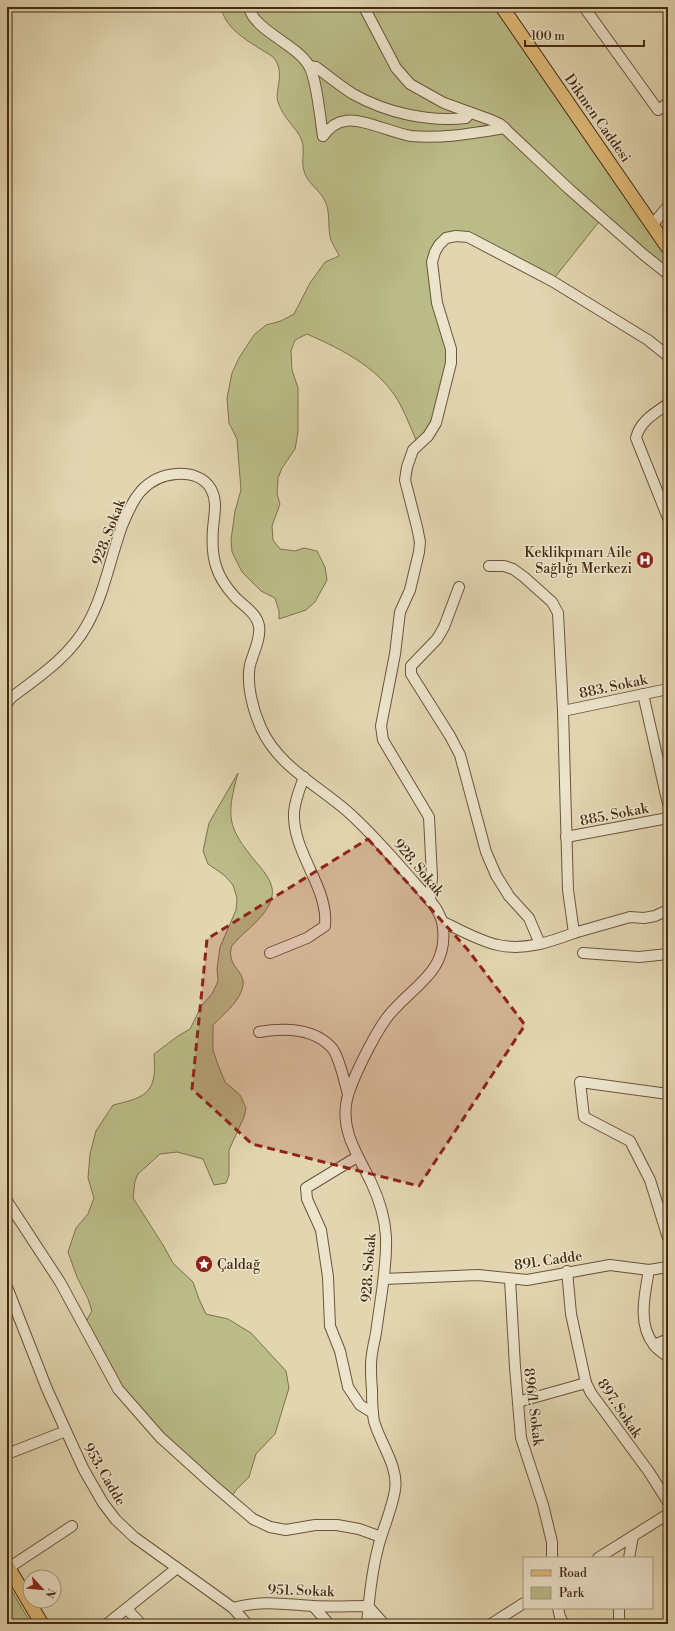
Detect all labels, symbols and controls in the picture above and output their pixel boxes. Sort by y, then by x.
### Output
scale bar [525,22,644,48]
text: 100 m [531,29,565,44]
street label: Dikmen Caddesi [560,71,635,167]
street label: 928. Sokak [88,496,130,568]
place label: Keklikpınarı Aile Sağlığı Merkezi [524,544,632,578]
hospital icon: Keklikpınarı Aile Sağlığı Merkezi [635,550,655,570]
street label: 883. Sokak [578,671,649,703]
street label: 885. Sokak [579,799,650,830]
street label: 928. Sokak [389,835,448,900]
street label: 928. Sokak [358,1232,380,1303]
street label: 891. Cadde [513,1247,583,1275]
place icon: Çaldağ [194,1254,214,1274]
place label: Çaldağ [217,1256,261,1274]
street label: 896/1. Sokak [519,1367,547,1448]
street label: 897. Sokak [593,1375,646,1442]
street label: 953. Cadde [79,1440,129,1509]
legend [523,1557,653,1609]
text: Road [559,1566,587,1581]
north arrow [22,1569,62,1609]
street label: 951. Sokak [267,1581,335,1601]
text: N [42,1586,58,1600]
text: Park [559,1586,585,1601]

